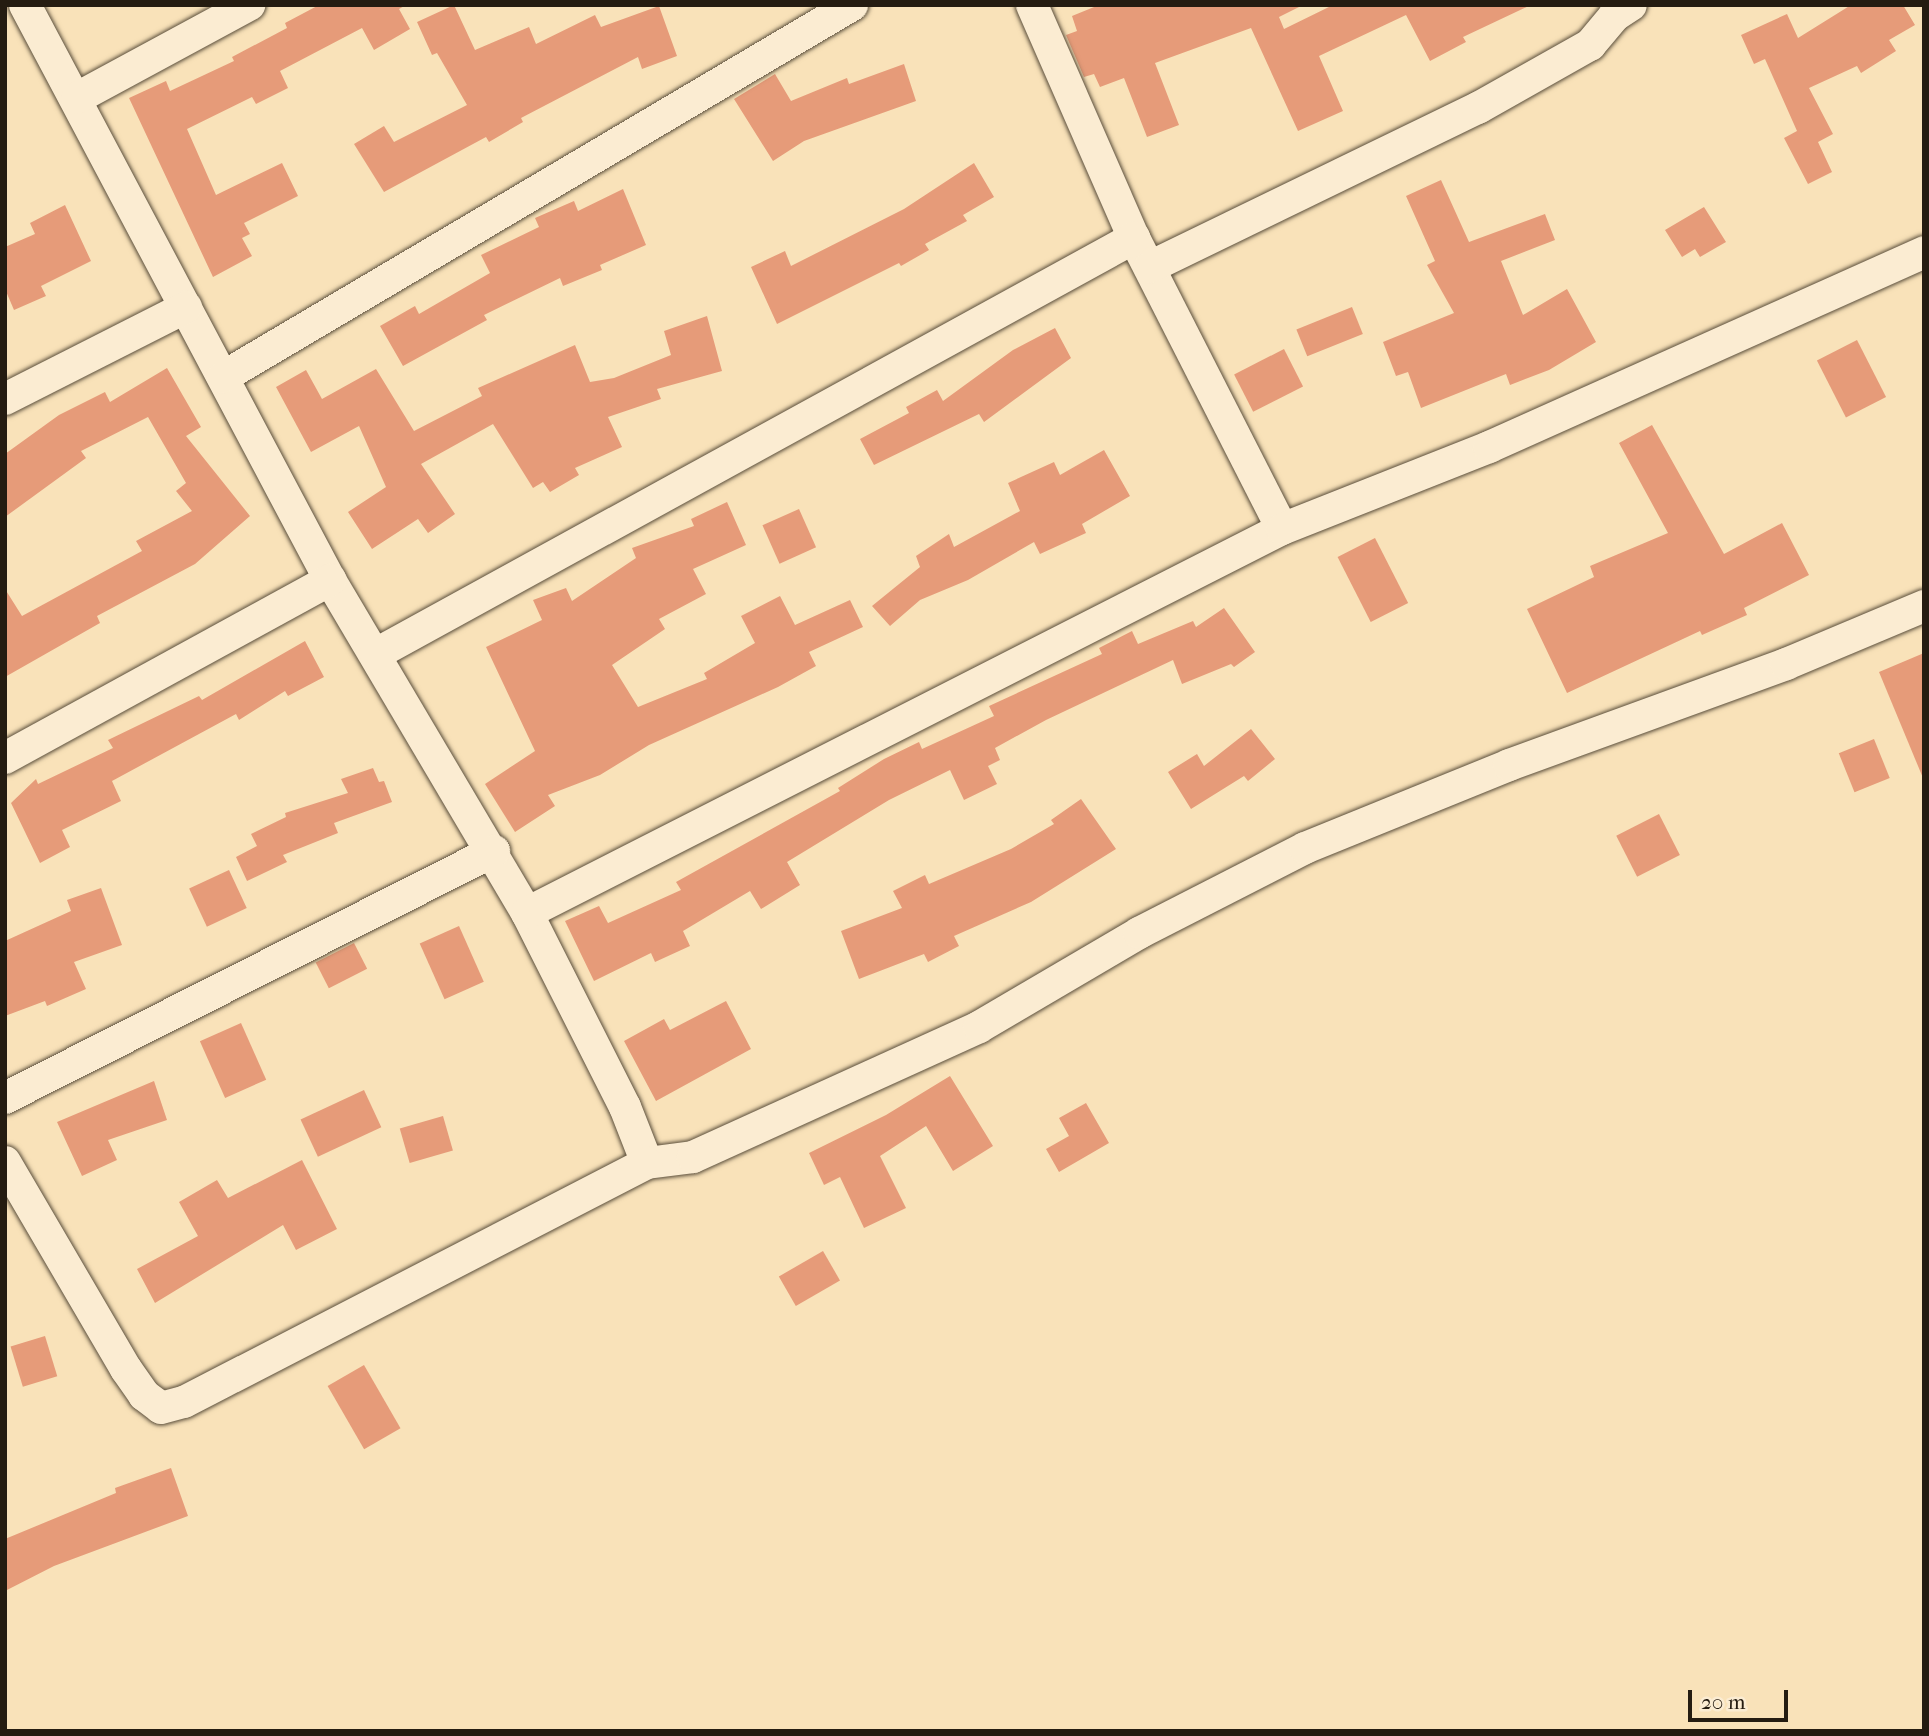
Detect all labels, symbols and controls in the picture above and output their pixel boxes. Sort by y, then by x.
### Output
scale bar [1691,1676,1791,1720]
text: 20 m [1701,1690,1745,1714]

